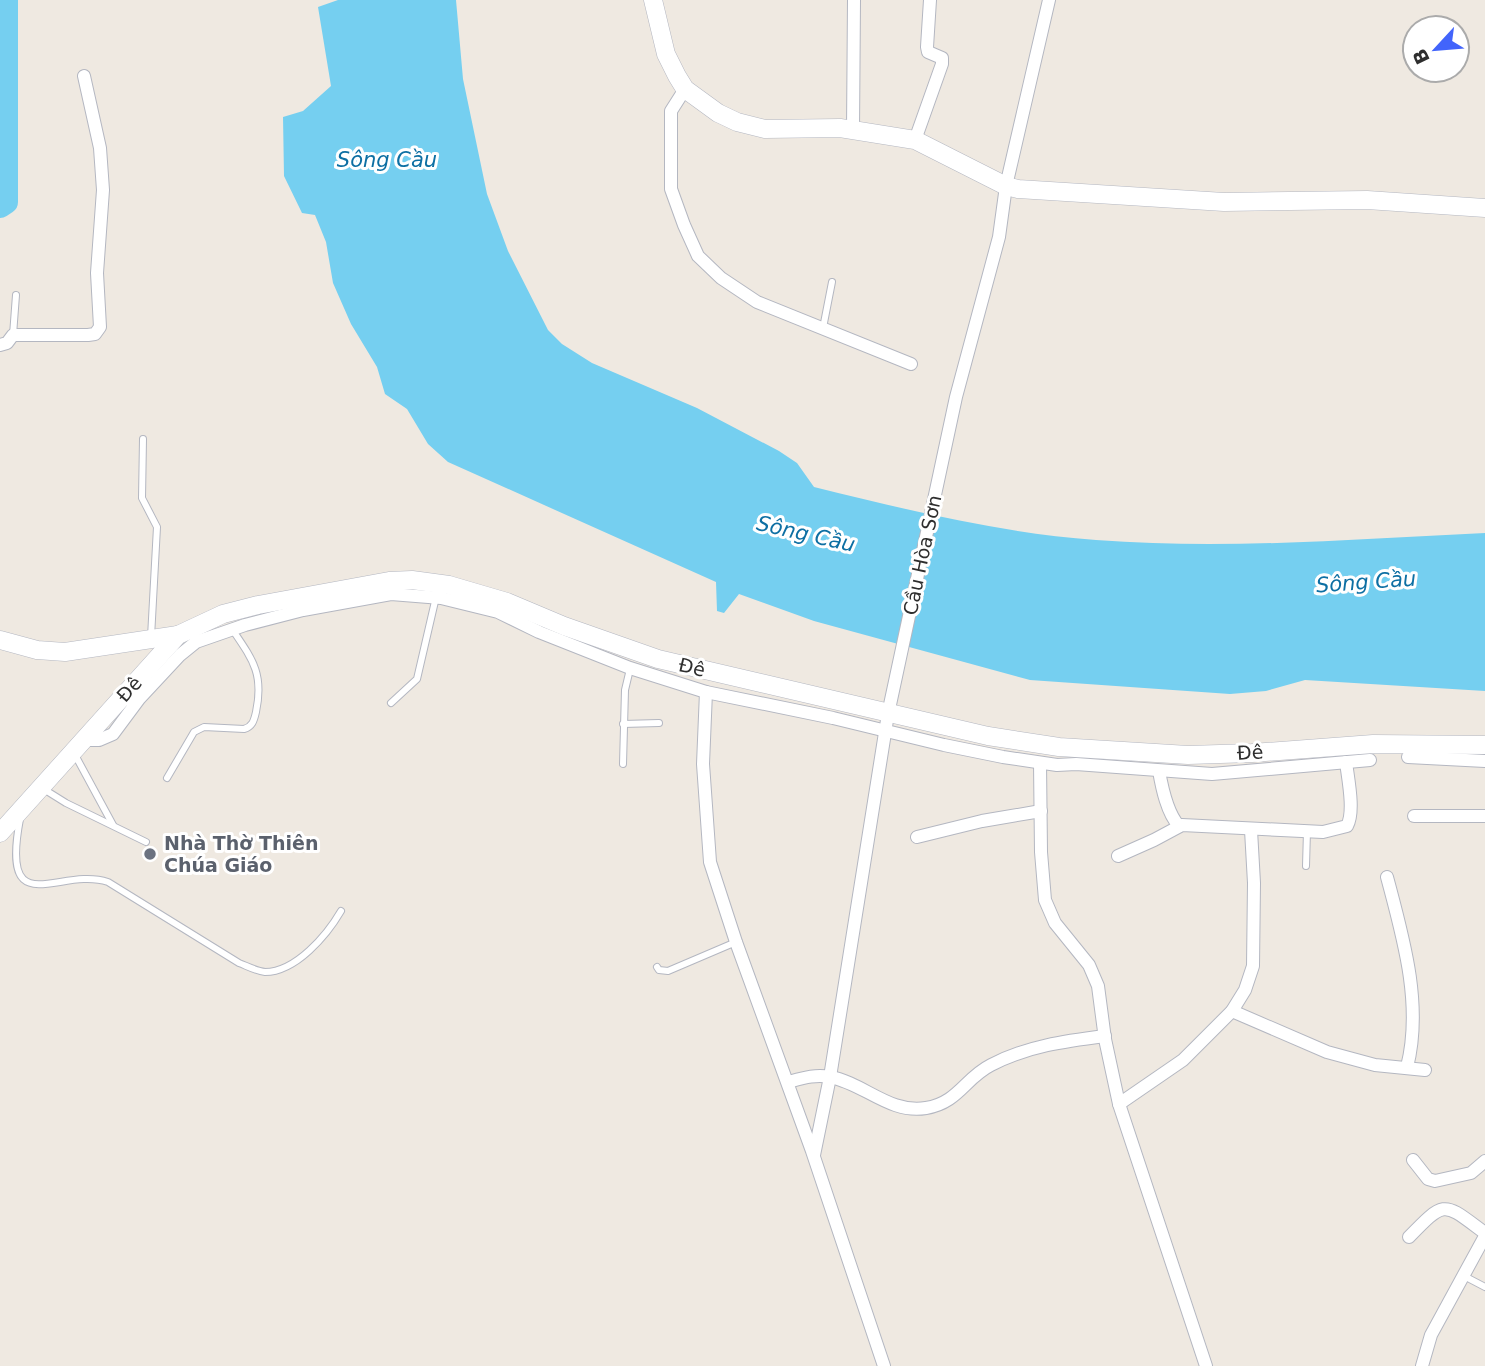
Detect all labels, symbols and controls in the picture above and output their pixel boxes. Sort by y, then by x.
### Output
north arrow [1401,14,1471,84]
text: B [1408,45,1434,68]
water label: Sông Cầu [337,148,437,172]
street label: Cầu Hòa Sơn [899,493,945,617]
water label: Sông Cầu [754,511,858,557]
water label: Sông Cầu [1315,567,1417,597]
street label: Đê [677,653,707,681]
street label: Đê [112,672,146,706]
street label: Đê [1236,740,1264,764]
place label: Nhà Thờ Thiên Chúa Giáo [164,832,318,876]
marker: Nhà Thờ Thiên Chúa Giáo [142,846,158,862]

